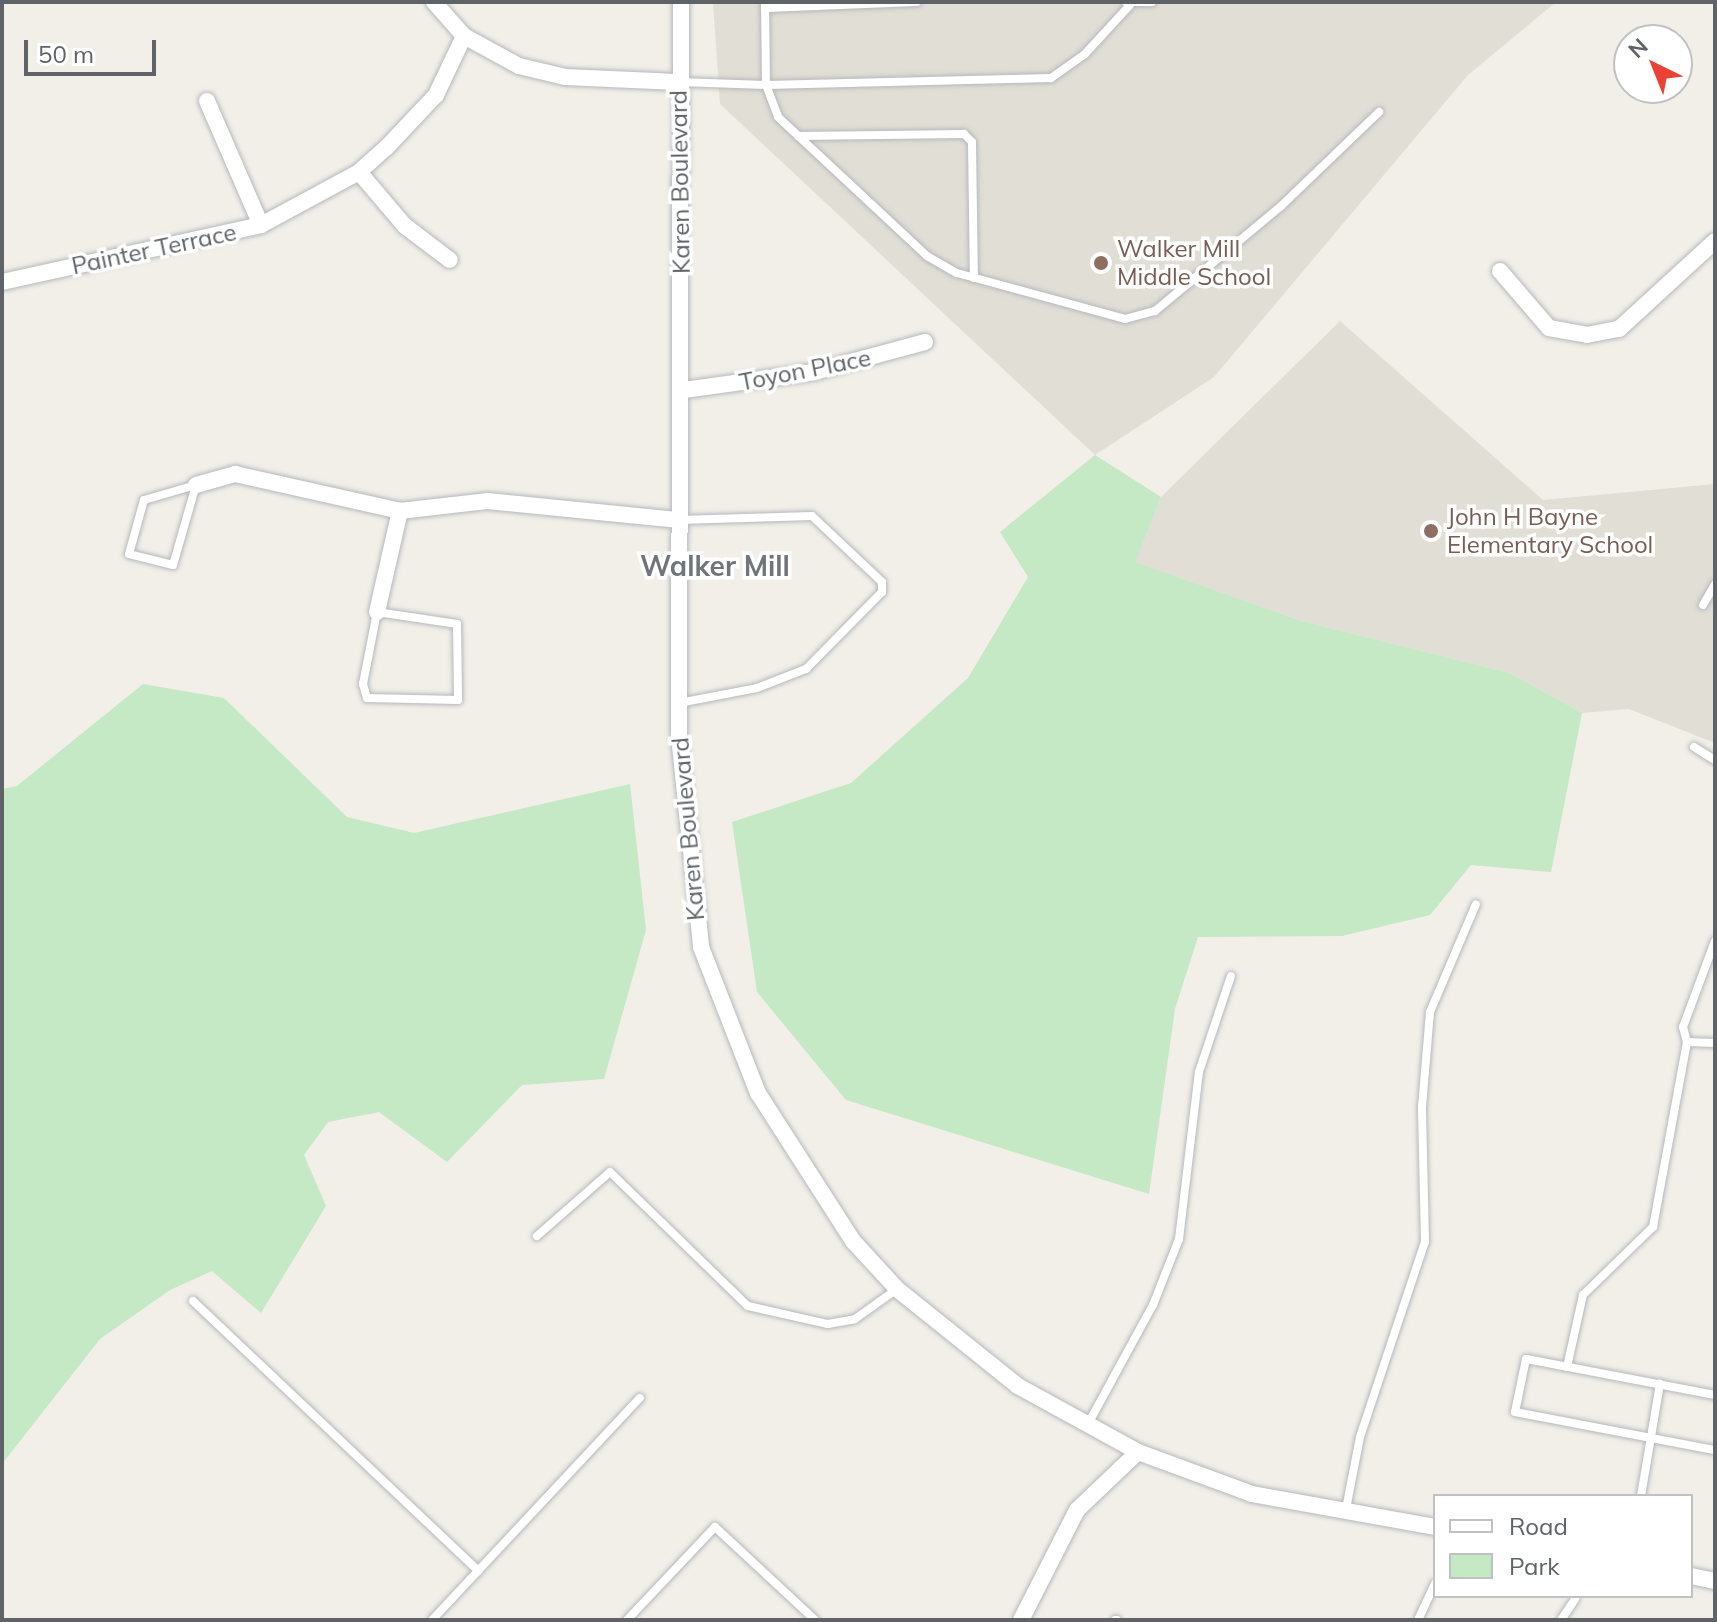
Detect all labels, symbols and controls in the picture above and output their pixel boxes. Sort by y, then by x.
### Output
scale bar [28,24,160,74]
north arrow [1613,24,1693,104]
text: N [1622,32,1654,64]
text: 50 m [38,39,94,69]
street label: Karen Boulevard [664,90,696,274]
street label: Painter Terrace [69,217,239,281]
place label: Walker Mill Middle School [1117,235,1271,291]
marker: Walker Mill Middle School [1092,254,1110,272]
street label: Toyon Place [737,343,873,397]
place label: John H Bayne Elementary School [1447,503,1653,559]
marker: John H Bayne Elementary School [1422,522,1440,540]
district label: Walker Mill [640,549,790,583]
street label: Karen Boulevard [666,736,710,922]
legend [1433,1494,1693,1598]
text: Road [1509,1511,1568,1541]
text: Park [1509,1551,1560,1581]

